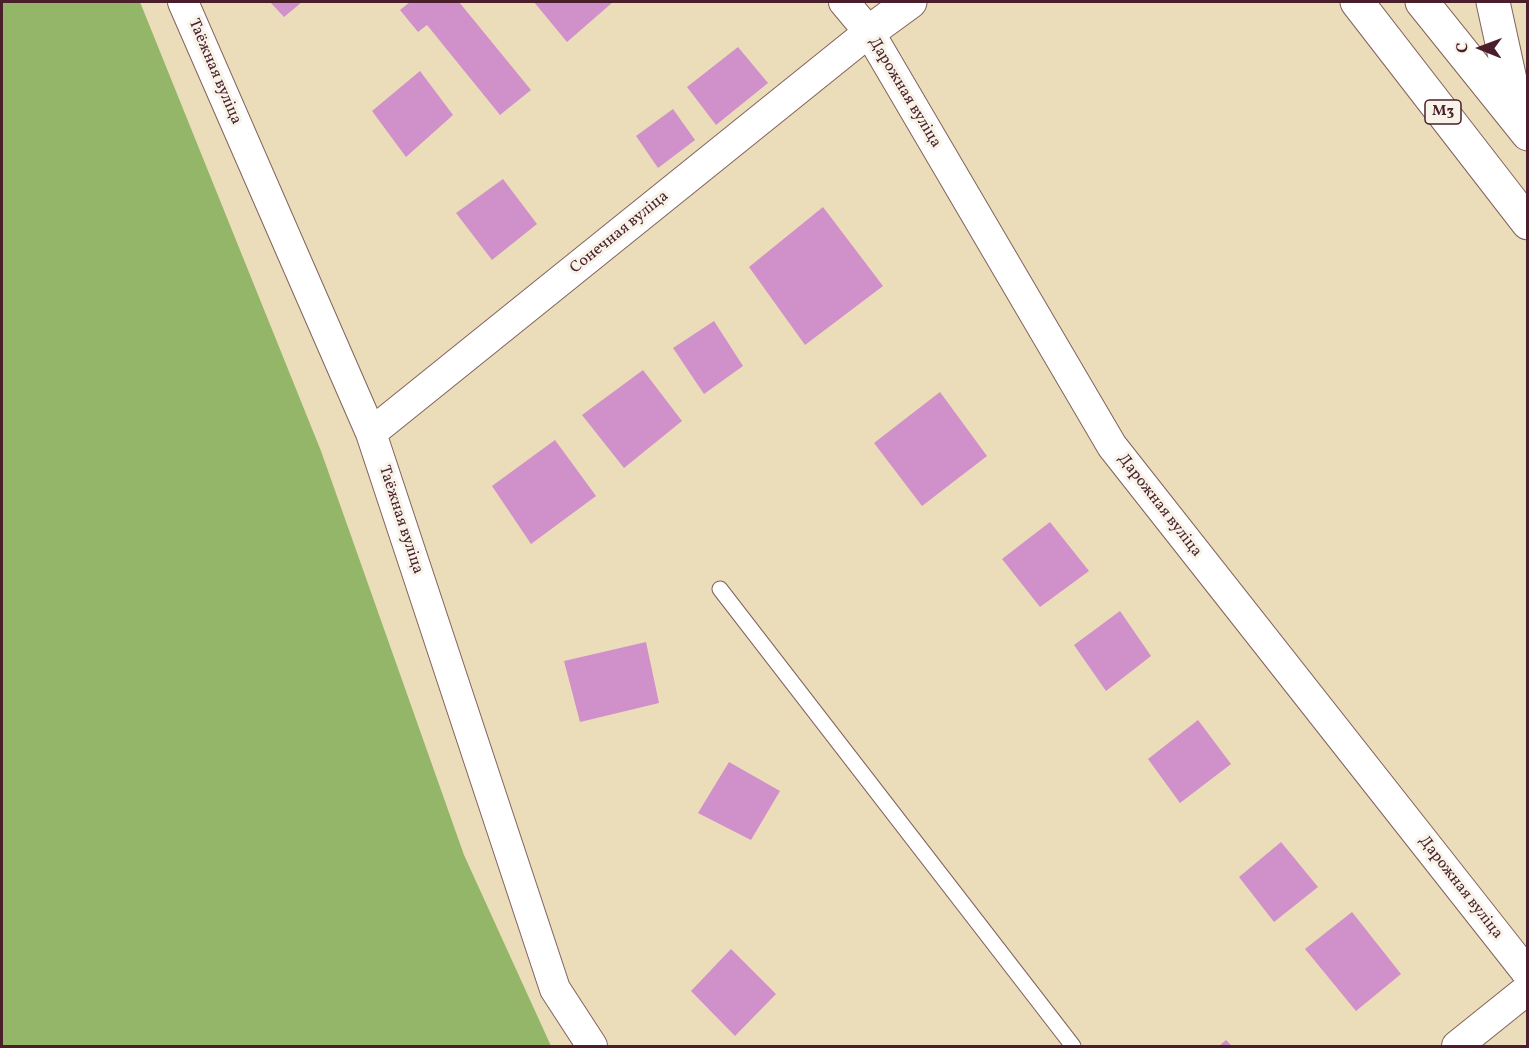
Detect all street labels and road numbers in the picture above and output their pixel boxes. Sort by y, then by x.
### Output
street label: Таёжная вуліца [183,16,245,128]
street label: Дарожная вуліца [863,34,945,152]
road number: М3 [1425,100,1461,124]
street label: Сонечная вуліца [567,187,673,279]
street label: Дарожная вуліца [1113,451,1205,561]
street label: Таёжная вуліца [373,463,427,577]
street label: Дарожная вуліца [1414,833,1506,943]

